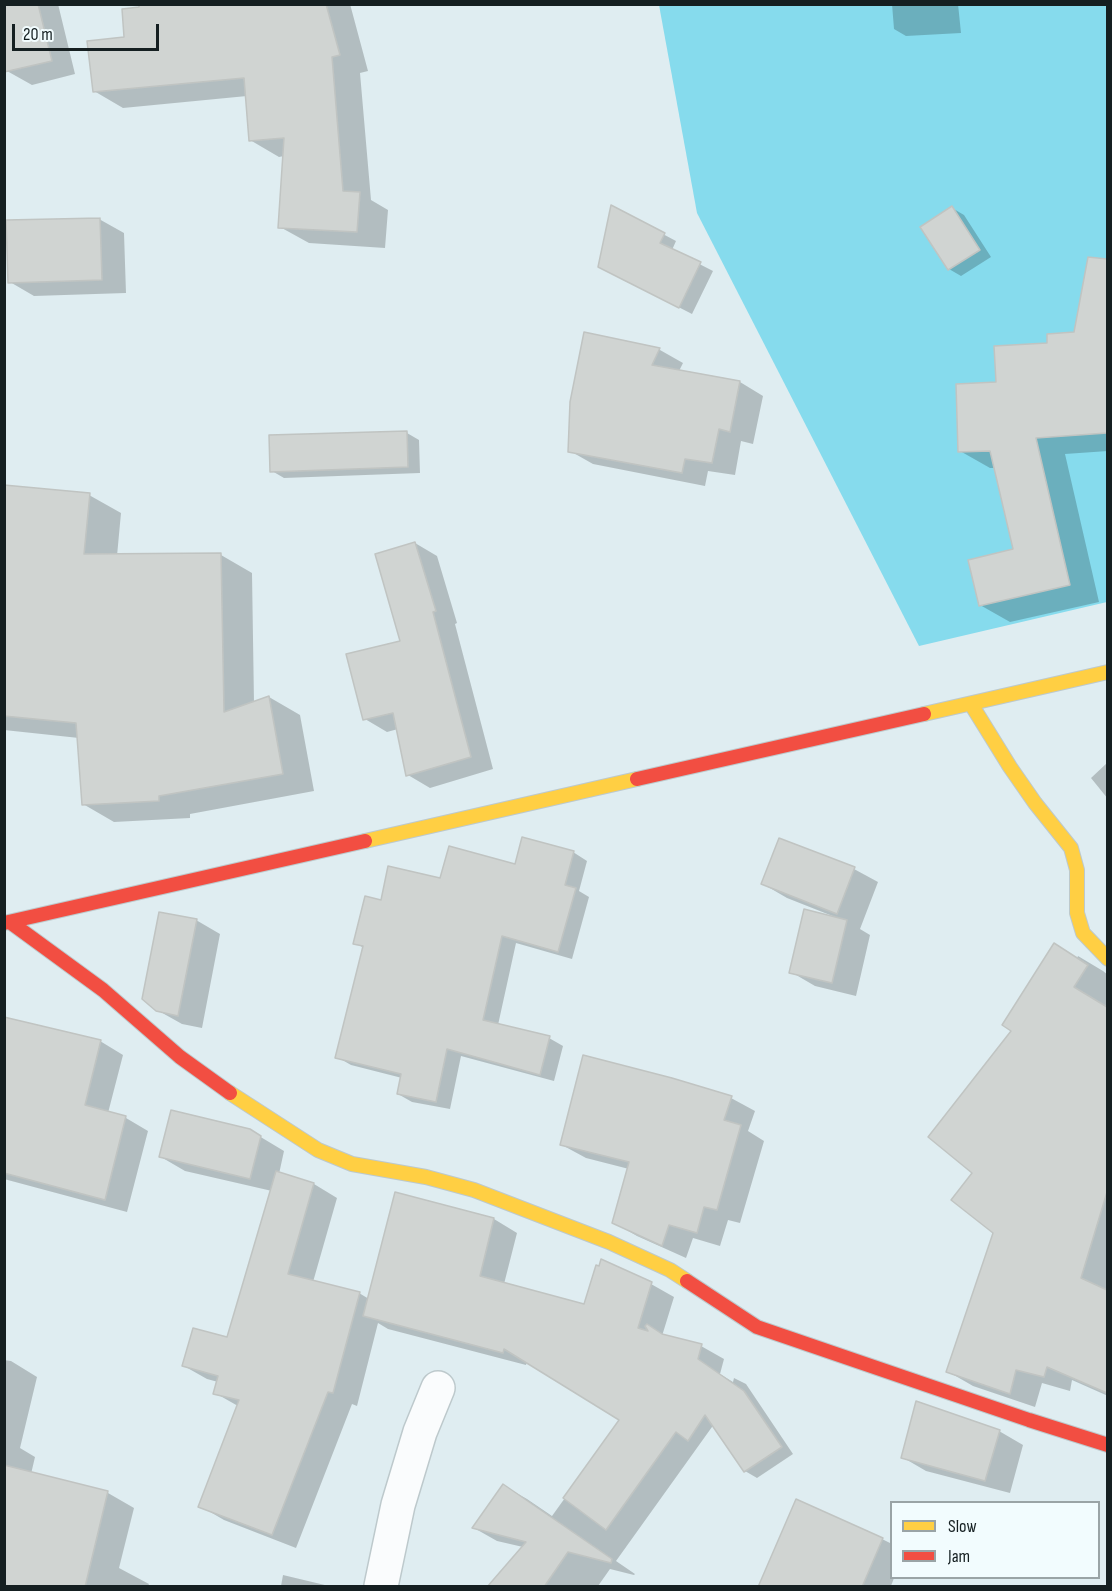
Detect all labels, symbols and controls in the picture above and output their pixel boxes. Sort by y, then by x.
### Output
scale bar [15,12,162,50]
text: 20 m [23,24,53,45]
legend [890,1501,1100,1579]
text: Slow [948,1516,977,1537]
text: Jam [948,1546,970,1567]

